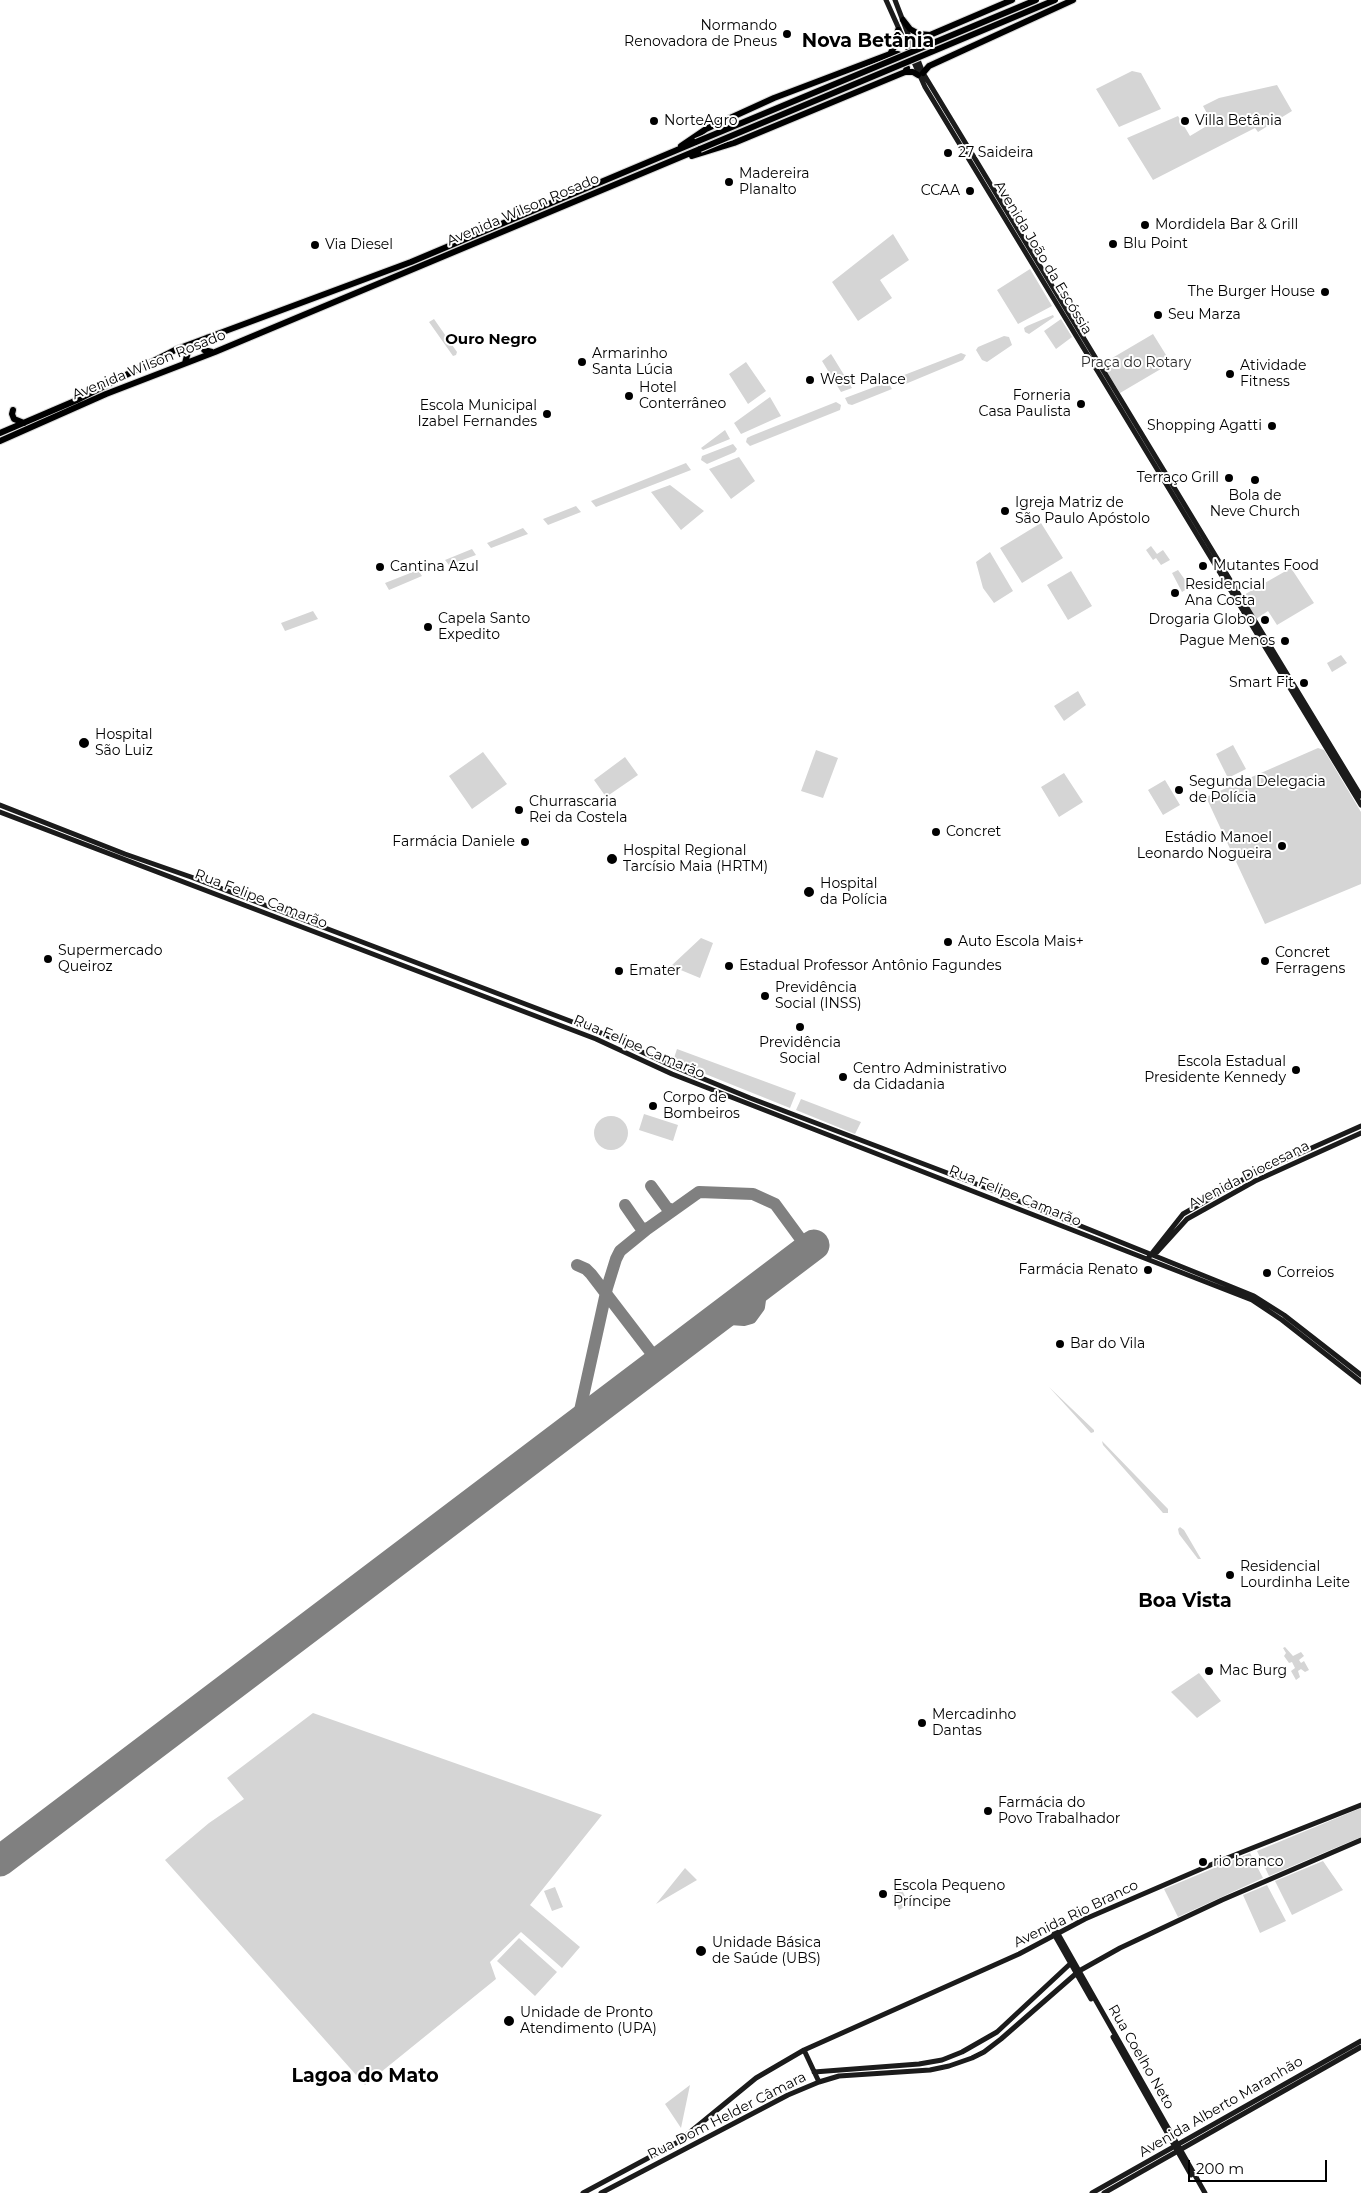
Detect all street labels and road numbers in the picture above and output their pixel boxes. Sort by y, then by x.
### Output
street label: Avenida Wilson Rosado [444,170,602,250]
street label: Avenida João da Escóssia [990,178,1096,338]
street label: Avenida Wilson Rosado [70,326,228,404]
street label: Rua Felipe Camarão [192,866,330,932]
street label: Rua Felipe Camarão [571,1012,707,1082]
street label: Avenida Diocesana [1186,1137,1312,1213]
street label: Rua Felipe Camarão [947,1162,1083,1230]
street label: Avenida Rio Branco [1011,1877,1141,1951]
street label: Rua Coelho Neto [1104,2002,1178,2112]
street label: Avenida Alberto Maranhão [1136,2053,1306,2161]
street label: Rua Dom Helder Câmara [645,2069,809,2163]

